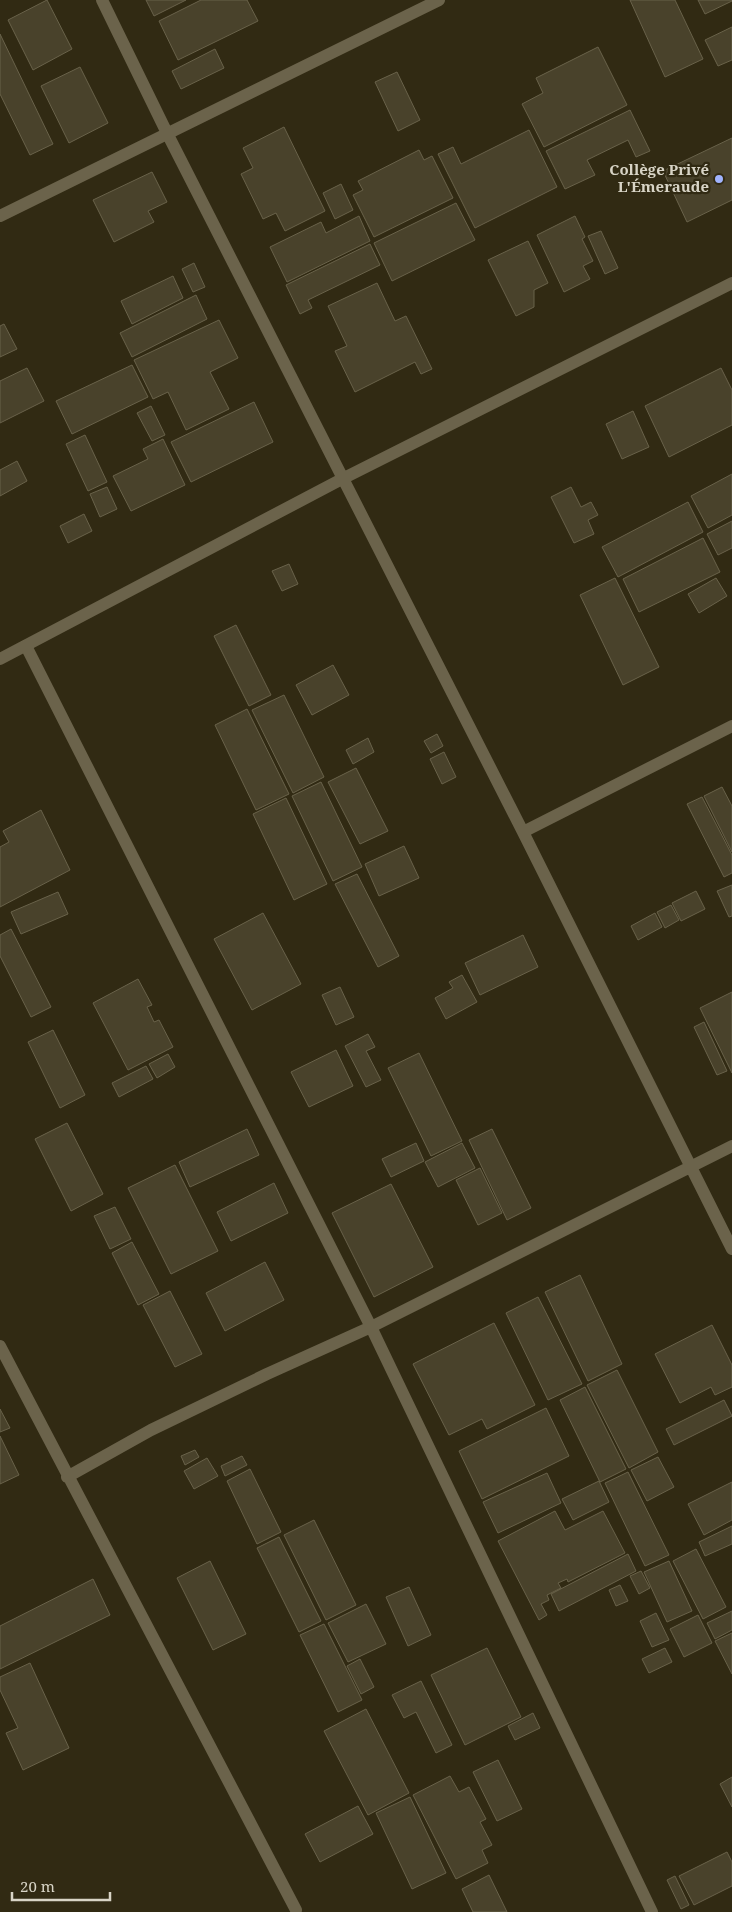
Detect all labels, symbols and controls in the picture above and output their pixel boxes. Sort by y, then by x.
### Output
place label: Collège Privé L'Émeraude [609,159,709,196]
marker: Collège Privé L'Émeraude [713,173,725,185]
scale bar [12,1870,110,1902]
text: 20 m [20,1876,55,1896]

